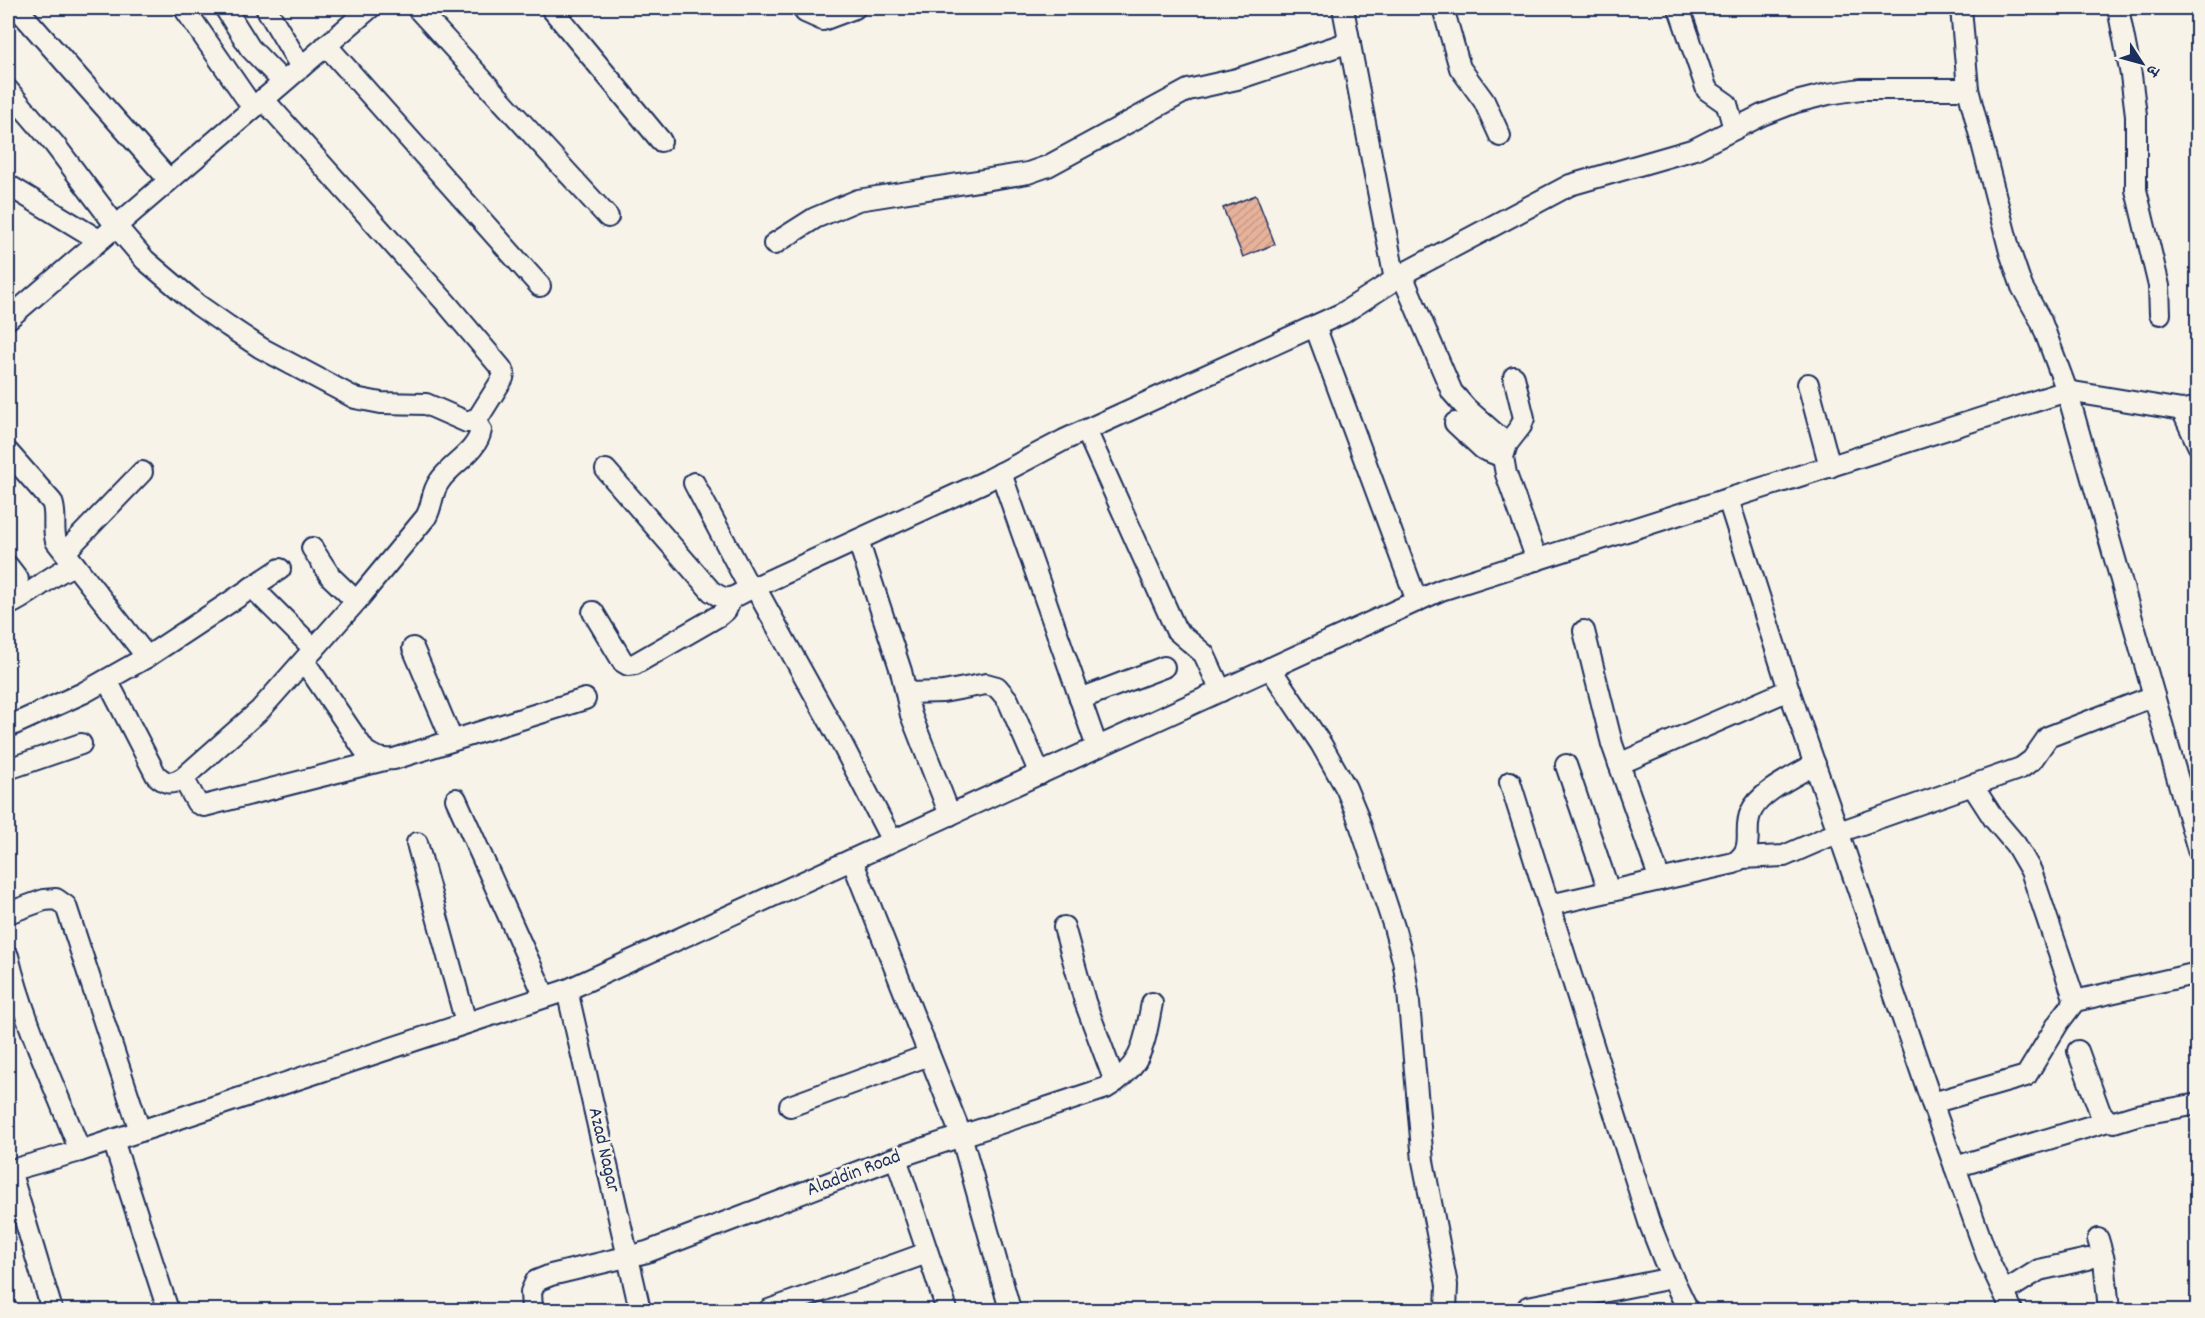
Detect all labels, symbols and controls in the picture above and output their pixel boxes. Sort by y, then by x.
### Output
north arrow [2112,33,2172,93]
text: उ [2140,59,2165,82]
street label: Azad Nagar [580,1105,627,1196]
street label: Aladdin Road [803,1143,905,1205]

